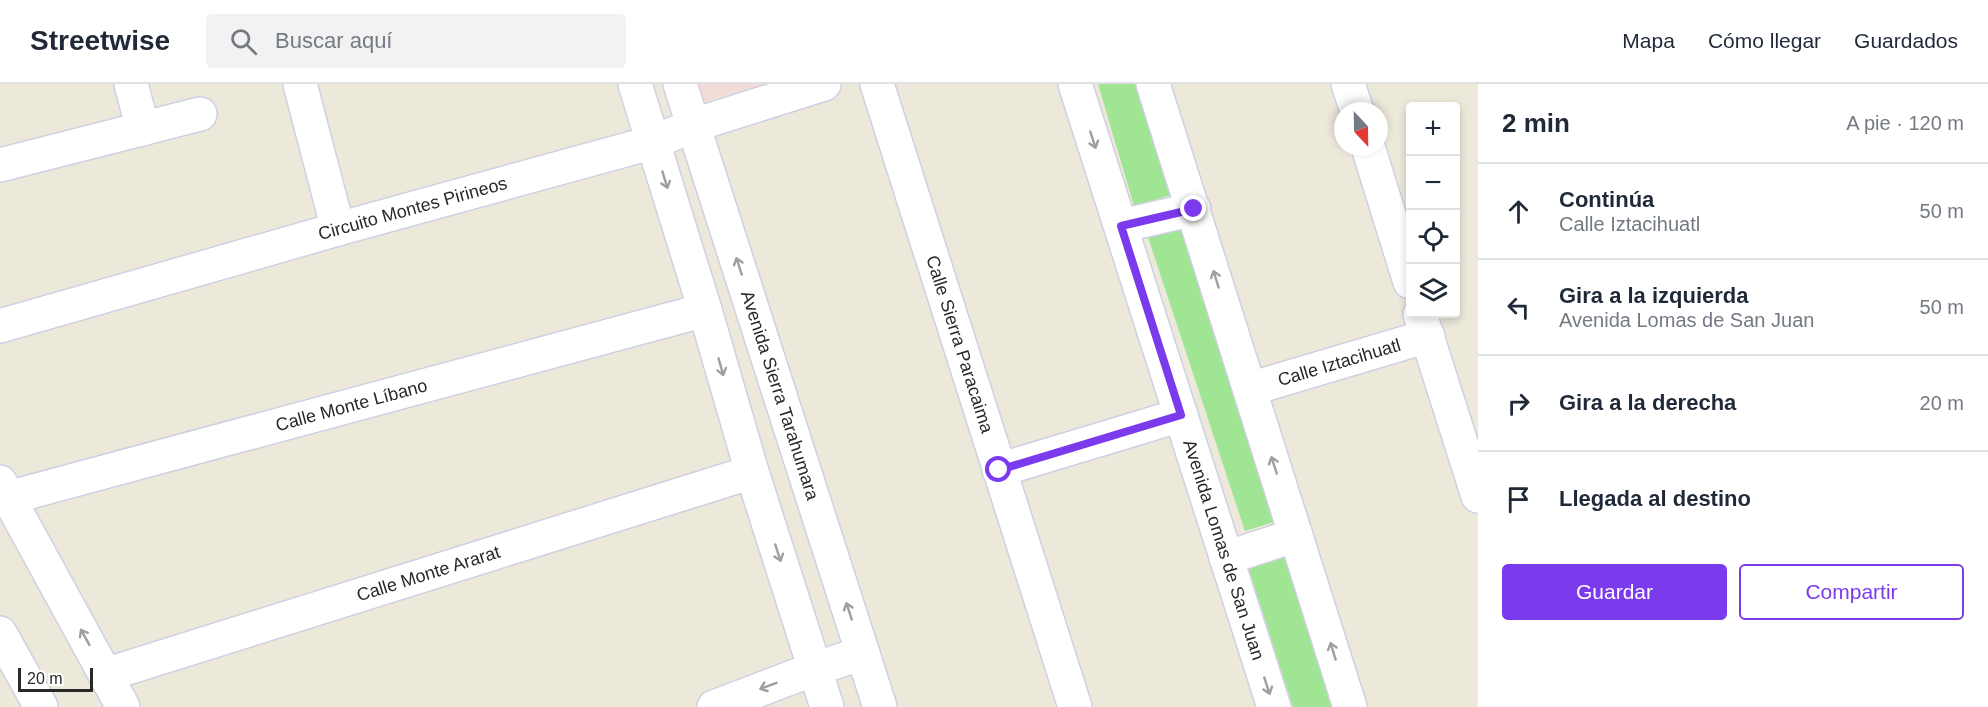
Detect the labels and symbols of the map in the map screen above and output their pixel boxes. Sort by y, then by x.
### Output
north arrow [1334,102,1388,156]
one-way arrow [1088,130,1099,149]
one-way arrow [660,170,671,189]
street label: Circuito Montes Pirineos [316,173,509,244]
route end [1180,195,1206,221]
street label: Calle Sierra Paracaima [922,253,998,436]
one-way arrow [732,257,743,276]
one-way arrow [1210,270,1221,289]
street label: Avenida Sierra Tarahumara [737,288,823,503]
street label: Calle Iztacihuatl [1275,335,1403,390]
one-way arrow [716,357,727,376]
street label: Calle Monte Líbano [273,375,429,435]
street label: Avenida Lomas de San Juan [1179,437,1268,662]
route start [985,456,1011,482]
one-way arrow [1268,456,1279,475]
street label: Calle Monte Ararat [354,542,503,605]
one-way arrow [773,543,784,562]
one-way arrow [843,602,854,621]
one-way arrow [79,629,90,647]
one-way arrow [1327,642,1338,661]
scale bar [18,665,93,692]
one-way arrow [1262,676,1273,695]
one-way arrow [759,682,778,693]

